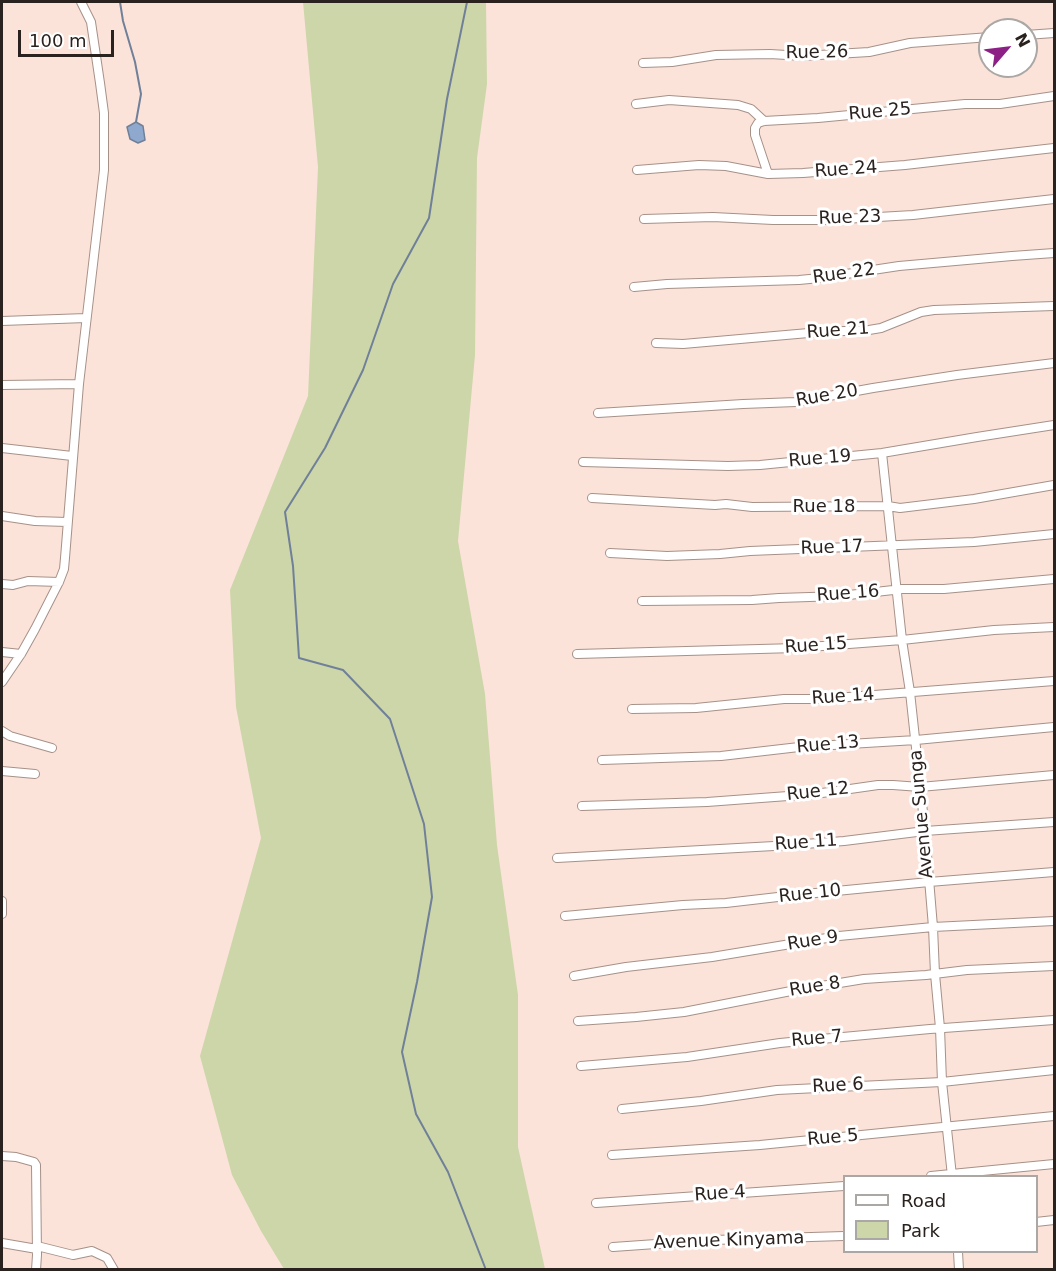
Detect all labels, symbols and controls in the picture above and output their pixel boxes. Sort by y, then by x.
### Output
scale bar [21,18,117,56]
north arrow [978,18,1038,78]
text: 100 m [29,30,87,51]
text: N [1011,30,1034,51]
street label: Rue 26 [785,42,849,64]
street label: Rue 25 [848,99,912,125]
street label: Rue 24 [814,157,878,183]
street label: Rue 23 [818,206,882,230]
street label: Rue 22 [811,259,877,289]
street label: Rue 21 [806,318,870,344]
street label: Rue 20 [794,380,860,412]
street label: Rue 19 [788,446,852,472]
street label: Rue 18 [793,496,855,518]
street label: Rue 17 [800,536,864,560]
street label: Rue 16 [816,581,880,607]
street label: Rue 15 [784,633,848,659]
street label: Rue 14 [811,684,875,710]
street label: Rue 13 [796,732,860,758]
street label: Avenue Sunga [906,749,938,879]
street label: Rue 12 [786,778,850,806]
street label: Rue 11 [774,830,838,856]
street label: Rue 10 [778,880,842,908]
street label: Rue 9 [786,926,840,956]
street label: Rue 8 [788,972,842,1002]
street label: Rue 7 [790,1026,844,1052]
street label: Rue 6 [812,1074,864,1098]
street label: Rue 5 [806,1125,860,1151]
legend [843,1175,1038,1253]
street label: Rue 4 [694,1181,746,1207]
text: Road [901,1190,946,1211]
text: Park [901,1220,940,1241]
street label: Avenue Kinyama [653,1228,805,1254]

